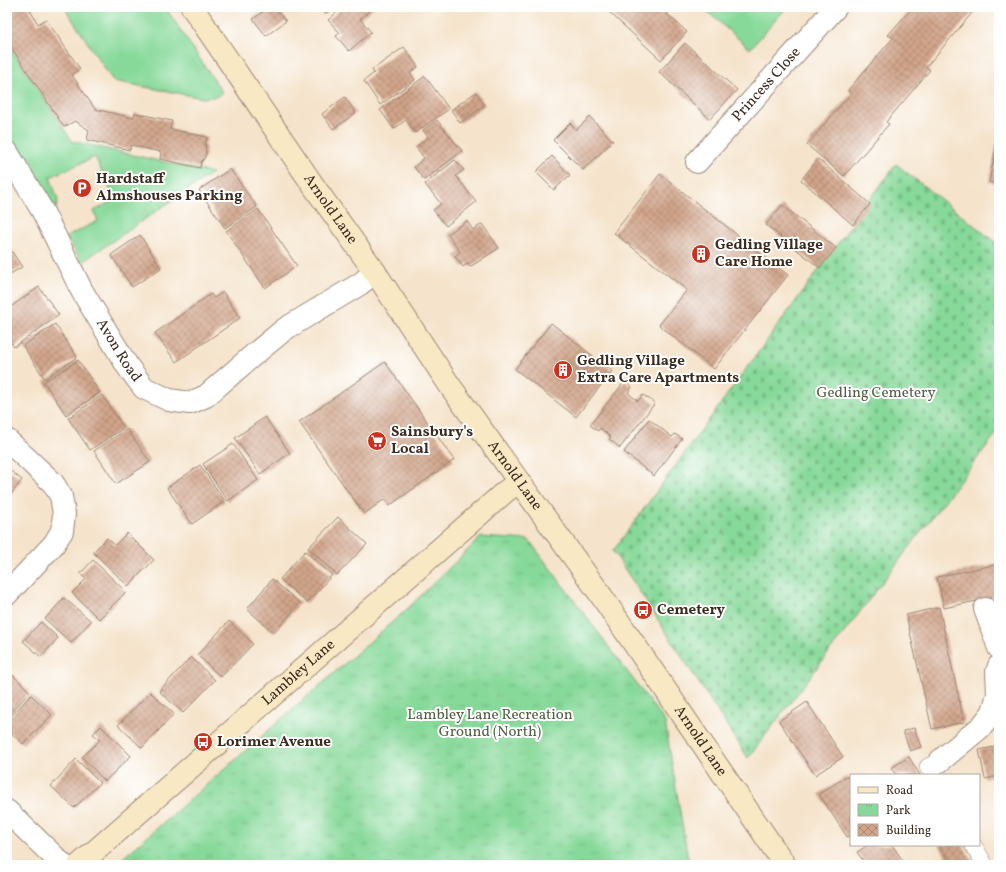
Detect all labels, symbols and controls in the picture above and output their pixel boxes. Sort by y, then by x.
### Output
street label: Princess Close [727,43,806,127]
place label: Hardstaff Almshouses Parking [96,169,242,207]
street label: Arnold Lane [298,170,362,249]
parking icon: Hardstaff Almshouses Parking [71,177,93,199]
place label: Gedling Village Care Home [715,235,823,273]
building icon: Gedling Village Care Home [690,243,712,265]
street label: Avon Road [91,315,147,387]
place label: Gedling Village Extra Care Apartments [577,351,739,389]
building icon: Gedling Village Extra Care Apartments [552,359,574,381]
park label: Gedling Cemetery [816,383,936,404]
place label: Sainsbury's Local [391,422,473,460]
supermarket icon: Sainsbury's Local [366,430,388,452]
street label: Arnold Lane [482,436,547,515]
bus stop icon: Cemetery [632,599,654,621]
place label: Cemetery [657,600,726,621]
street label: Lambley Lane [257,635,340,711]
street label: Arnold Lane [669,701,732,781]
park label: Lambley Lane Recreation Ground (North) [407,705,573,743]
bus stop icon: Lorimer Avenue [192,731,214,753]
place label: Lorimer Avenue [217,732,331,753]
legend [850,774,980,846]
text: Road [886,783,913,799]
text: Park [886,803,911,819]
text: Building [886,823,931,839]

